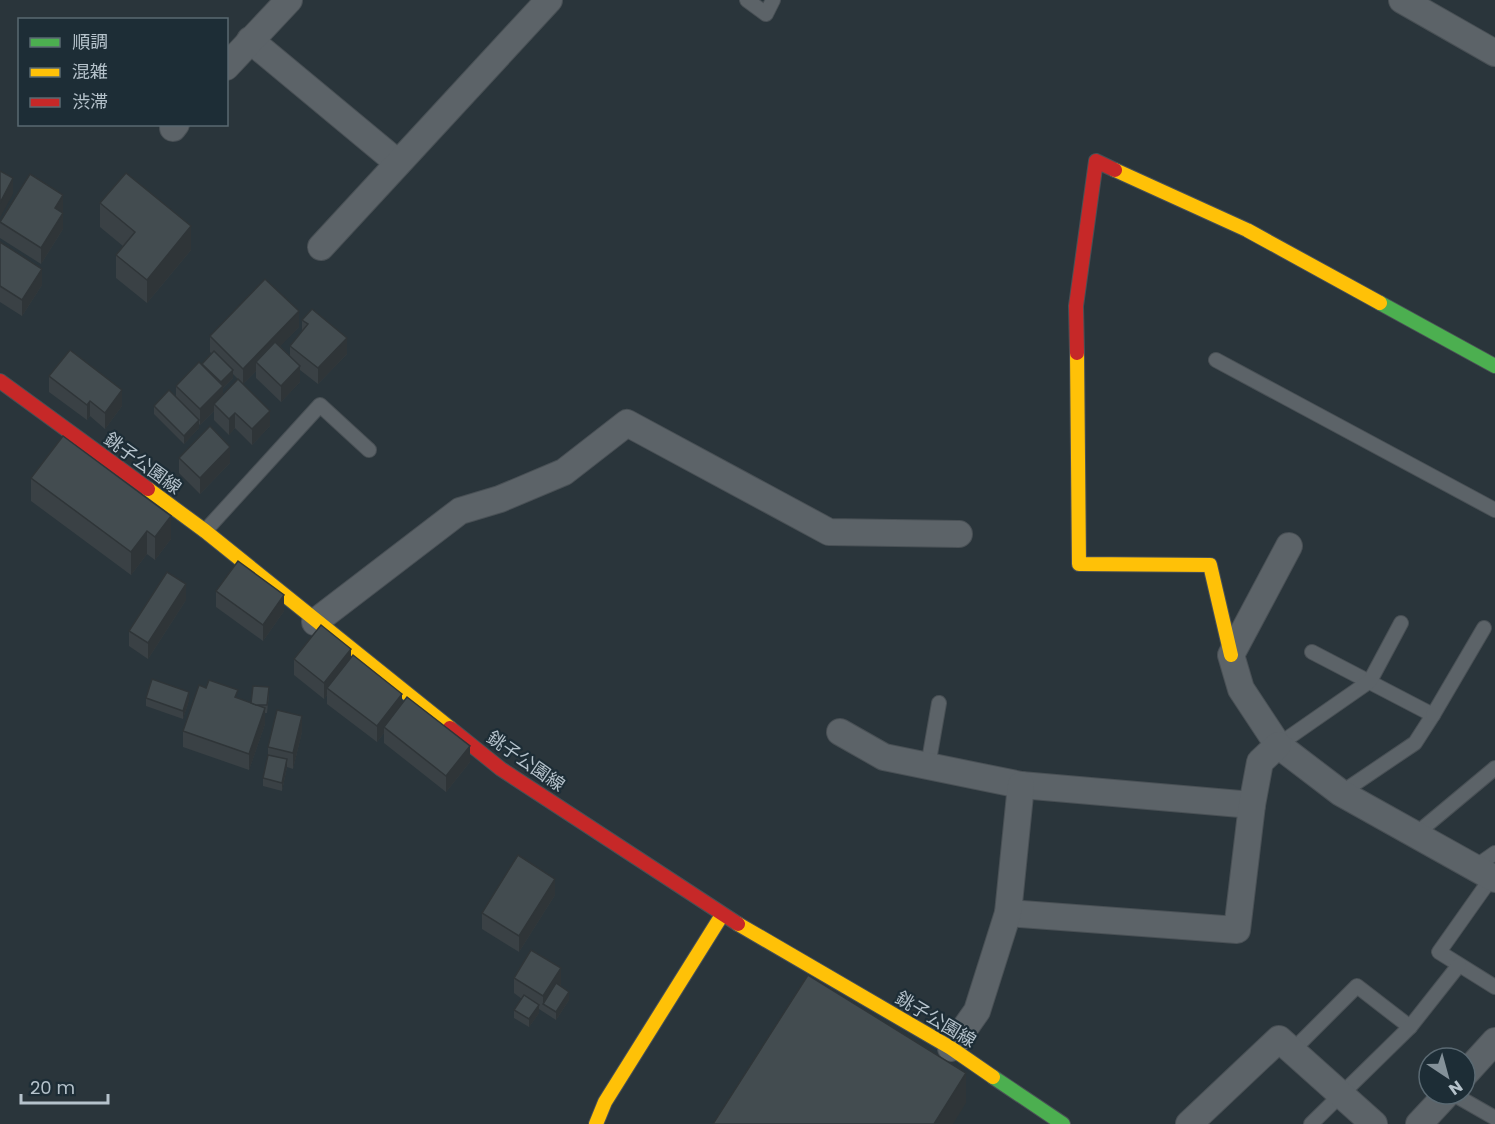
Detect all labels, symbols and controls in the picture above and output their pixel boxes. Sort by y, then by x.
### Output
legend [18,18,228,126]
text: 順調 [72,29,108,54]
text: 混雑 [72,59,108,84]
text: 渋滞 [72,89,108,114]
street label: 銚子公園線 [99,426,187,500]
street label: 銚子公園線 [482,725,570,797]
street label: 銚子公園線 [891,985,981,1053]
north arrow [1417,1046,1477,1106]
scale bar [21,1067,108,1105]
text: 20 m [30,1075,75,1100]
text: N [1444,1075,1467,1101]

